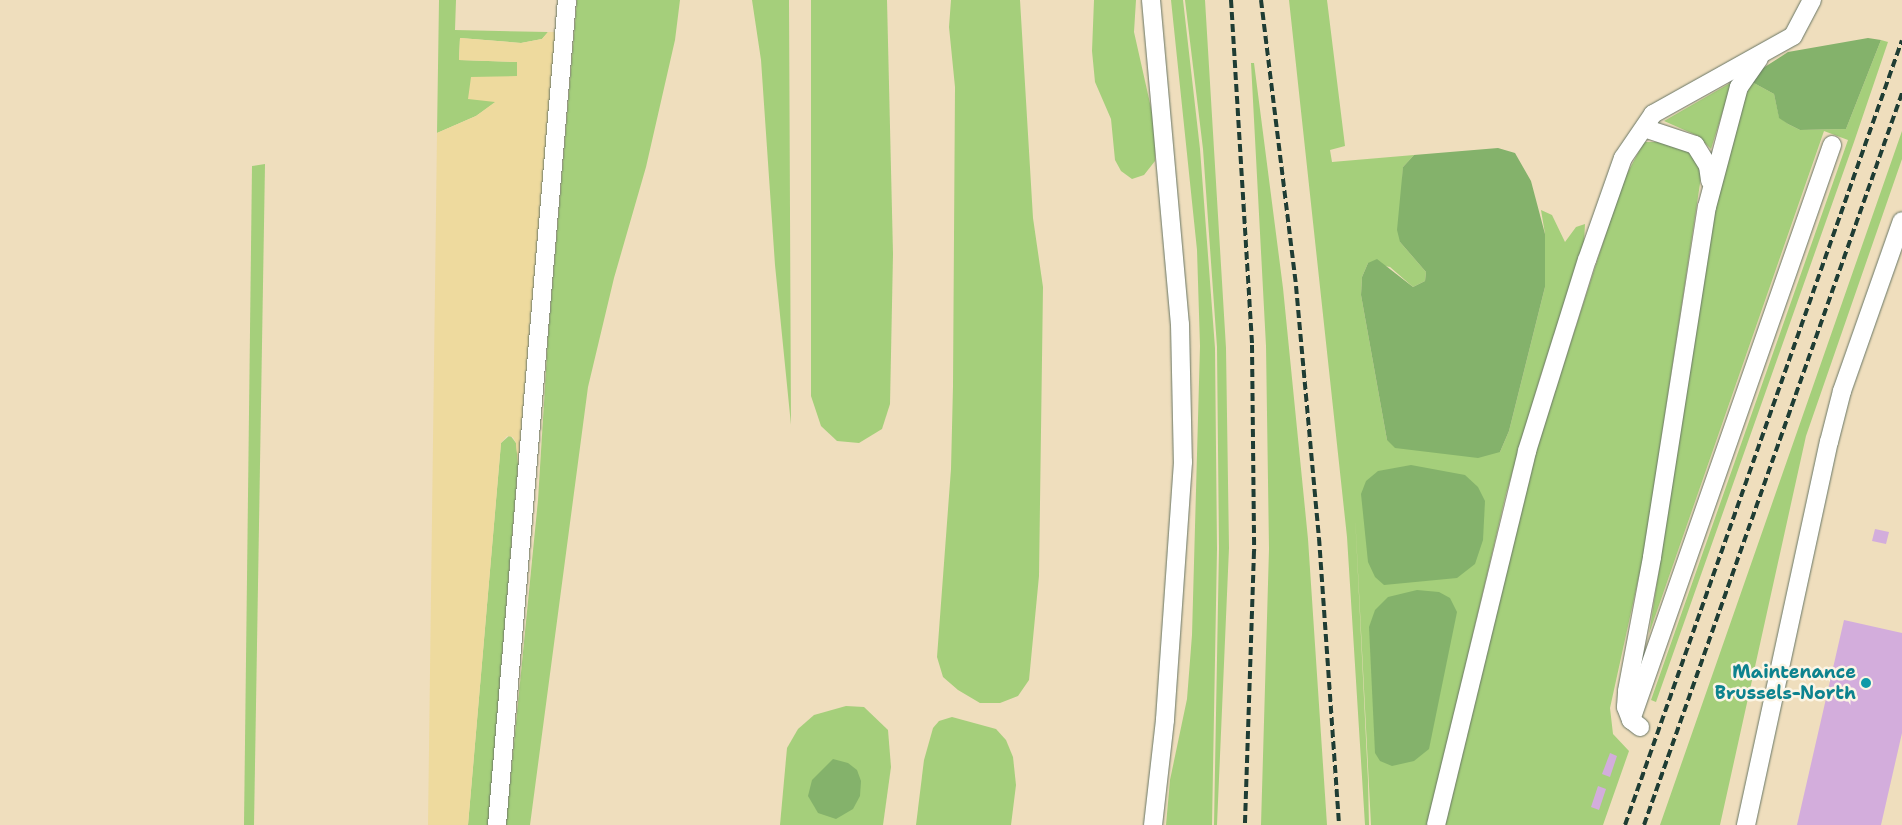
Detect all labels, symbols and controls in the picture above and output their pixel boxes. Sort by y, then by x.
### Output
place label: Maintenance Brussels-North [1715,662,1856,704]
marker: Maintenance Brussels-North [1860,677,1872,689]

